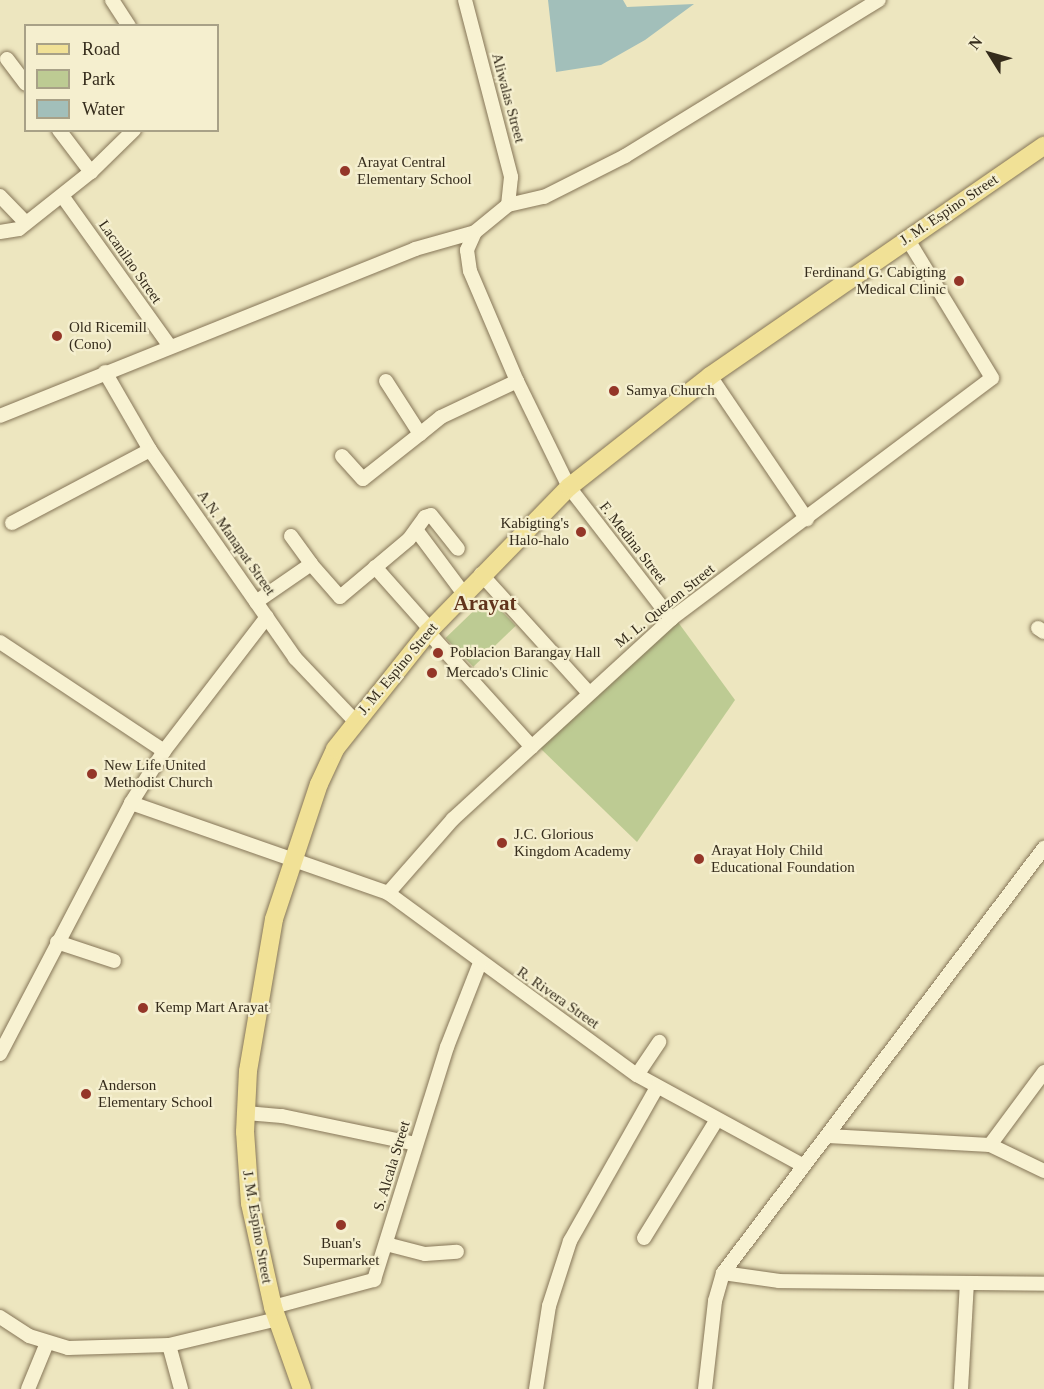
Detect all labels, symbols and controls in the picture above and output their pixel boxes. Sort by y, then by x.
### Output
legend [24,24,219,132]
north arrow [960,24,1020,84]
text: N [965,33,985,53]
text: Road [82,39,120,59]
street label: Aliwalas Street [487,51,529,145]
text: Park [82,69,115,89]
text: Water [82,99,125,119]
place label: Arayat Central Elementary School [357,153,472,188]
marker: Arayat Central Elementary School [338,164,352,178]
street label: J. M. Espino Street [896,171,1002,249]
street label: Lacanilao Street [95,217,165,307]
place label: Ferdinand G. Cabigting Medical Clinic [804,263,946,298]
marker: Ferdinand G. Cabigting Medical Clinic [950,272,968,290]
place label: Old Ricemill (Cono) [69,318,147,353]
marker: Old Ricemill (Cono) [50,329,64,343]
place label: Samya Church [626,382,715,400]
marker: Samya Church [607,384,621,398]
street label: A.N. Manapat Street [193,487,279,599]
street label: F. Medina Street [595,498,671,588]
place label: Kabigting's Halo-halo [500,514,569,549]
marker: Kabigting's Halo-halo [574,525,588,539]
street label: M. L. Quezon Street [612,560,718,652]
district label: Arayat [454,590,516,616]
street label: J. M. Espino Street [354,619,442,719]
place label: Poblacion Barangay Hall [450,644,601,662]
marker: Poblacion Barangay Hall [431,646,445,660]
marker: Mercado's Clinic [423,664,441,682]
place label: Mercado's Clinic [446,664,548,682]
place label: New Life United Methodist Church [104,756,213,791]
marker: New Life United Methodist Church [85,767,99,781]
place label: J.C. Glorious Kingdom Academy [514,825,632,860]
marker: J.C. Glorious Kingdom Academy [495,836,509,850]
place label: Arayat Holy Child Educational Foundation [711,841,855,876]
marker: Arayat Holy Child Educational Foundation [692,852,706,866]
street label: R. Rivera Street [513,963,603,1033]
place label: Kemp Mart Arayat [155,999,269,1017]
marker: Kemp Mart Arayat [136,1001,150,1015]
place label: Anderson Elementary School [98,1076,213,1111]
marker: Anderson Elementary School [79,1087,93,1101]
street label: S. Alcala Street [370,1119,414,1213]
street label: J. M. Espino Street [238,1169,276,1285]
marker: Buan's Supermarket [334,1218,348,1232]
place label: Buan's Supermarket [303,1234,379,1269]

